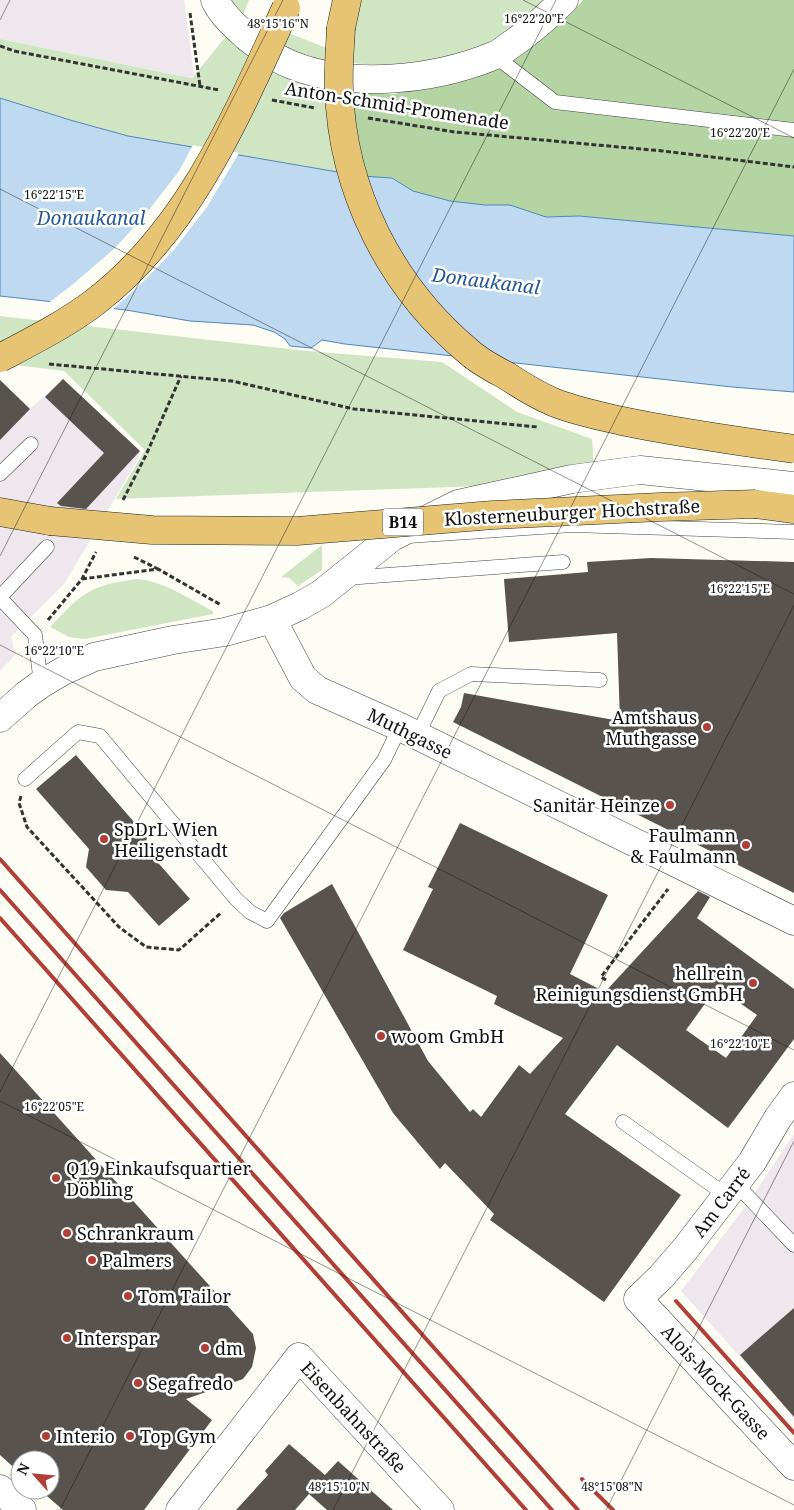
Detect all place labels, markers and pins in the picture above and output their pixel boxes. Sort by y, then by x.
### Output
place label: Amtshaus Muthgasse [605,705,697,750]
marker: Amtshaus Muthgasse [701,721,713,733]
place label: Sanitär Heinze [533,793,660,817]
marker: Sanitär Heinze [664,799,676,811]
place label: SpDrL Wien Heiligenstadt [114,817,228,862]
place label: Faulmann & Faulmann [631,823,736,868]
marker: SpDrL Wien Heiligenstadt [98,833,110,845]
marker: Faulmann & Faulmann [740,839,752,851]
place label: hellrein Reinigungsdienst GmbH [536,961,743,1006]
marker: hellrein Reinigungsdienst GmbH [747,977,759,989]
place label: woom GmbH [391,1024,504,1048]
marker: woom GmbH [375,1030,387,1042]
place label: Q19 Einkaufsquartier Döbling [66,1156,251,1201]
marker: Q19 Einkaufsquartier Döbling [50,1172,62,1184]
place label: Schrankraum [77,1221,194,1245]
marker: Schrankraum [61,1227,73,1239]
place label: Palmers [102,1248,172,1272]
marker: Palmers [86,1254,98,1266]
place label: Tom Tailor [138,1284,232,1308]
marker: Tom Tailor [122,1290,134,1302]
place label: Interspar [77,1326,158,1350]
marker: Interspar [61,1332,73,1344]
place label: dm [215,1336,243,1360]
marker: dm [199,1342,211,1354]
place label: Segafredo [148,1371,233,1395]
marker: Segafredo [132,1377,144,1389]
place label: Interio [56,1424,115,1448]
place label: Top Gym [140,1424,216,1448]
marker: Interio [40,1430,52,1442]
marker: Top Gym [124,1430,136,1442]

